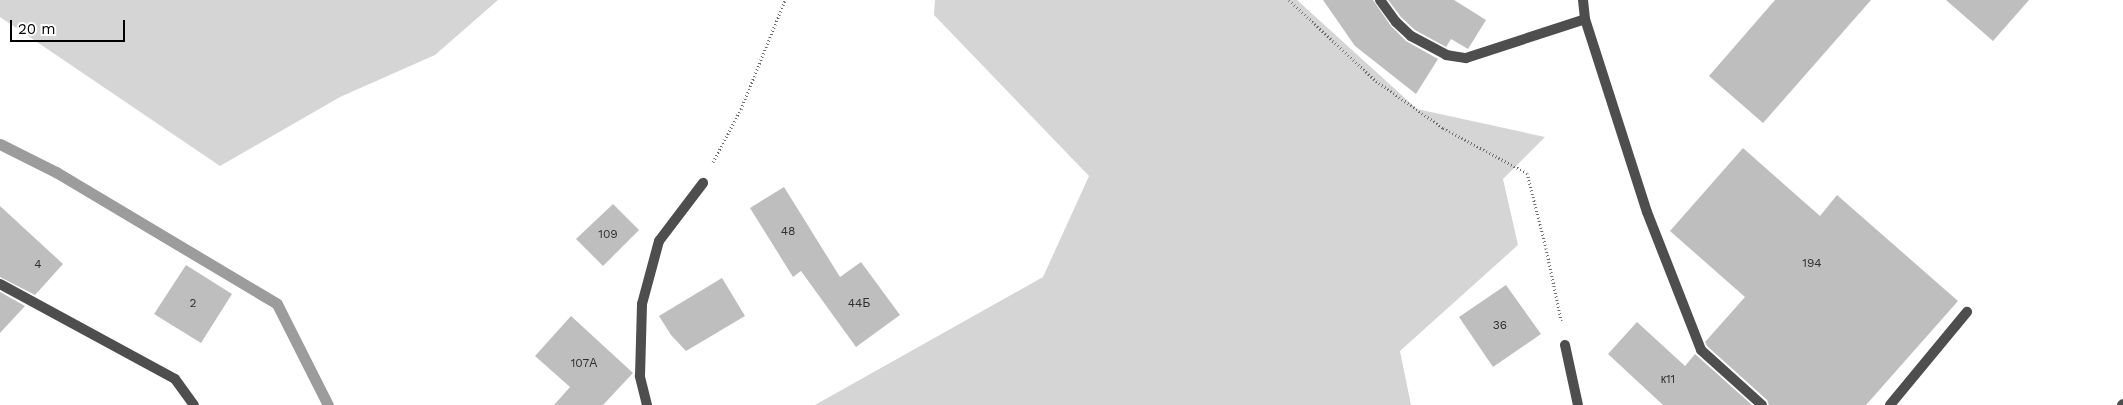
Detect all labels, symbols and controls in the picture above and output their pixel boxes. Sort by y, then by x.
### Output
scale bar [12,10,128,42]
text: 20 m [18,20,56,38]
house number: 48 [781,225,795,239]
house number: 109 [598,228,618,242]
house number: 194 [1802,257,1822,271]
house number: 4 [34,258,42,272]
house number: 2 [190,297,196,311]
house number: 44Б [848,297,870,311]
house number: 36 [1493,319,1507,333]
house number: 107А [571,357,597,371]
house number: к11 [1661,373,1675,387]

